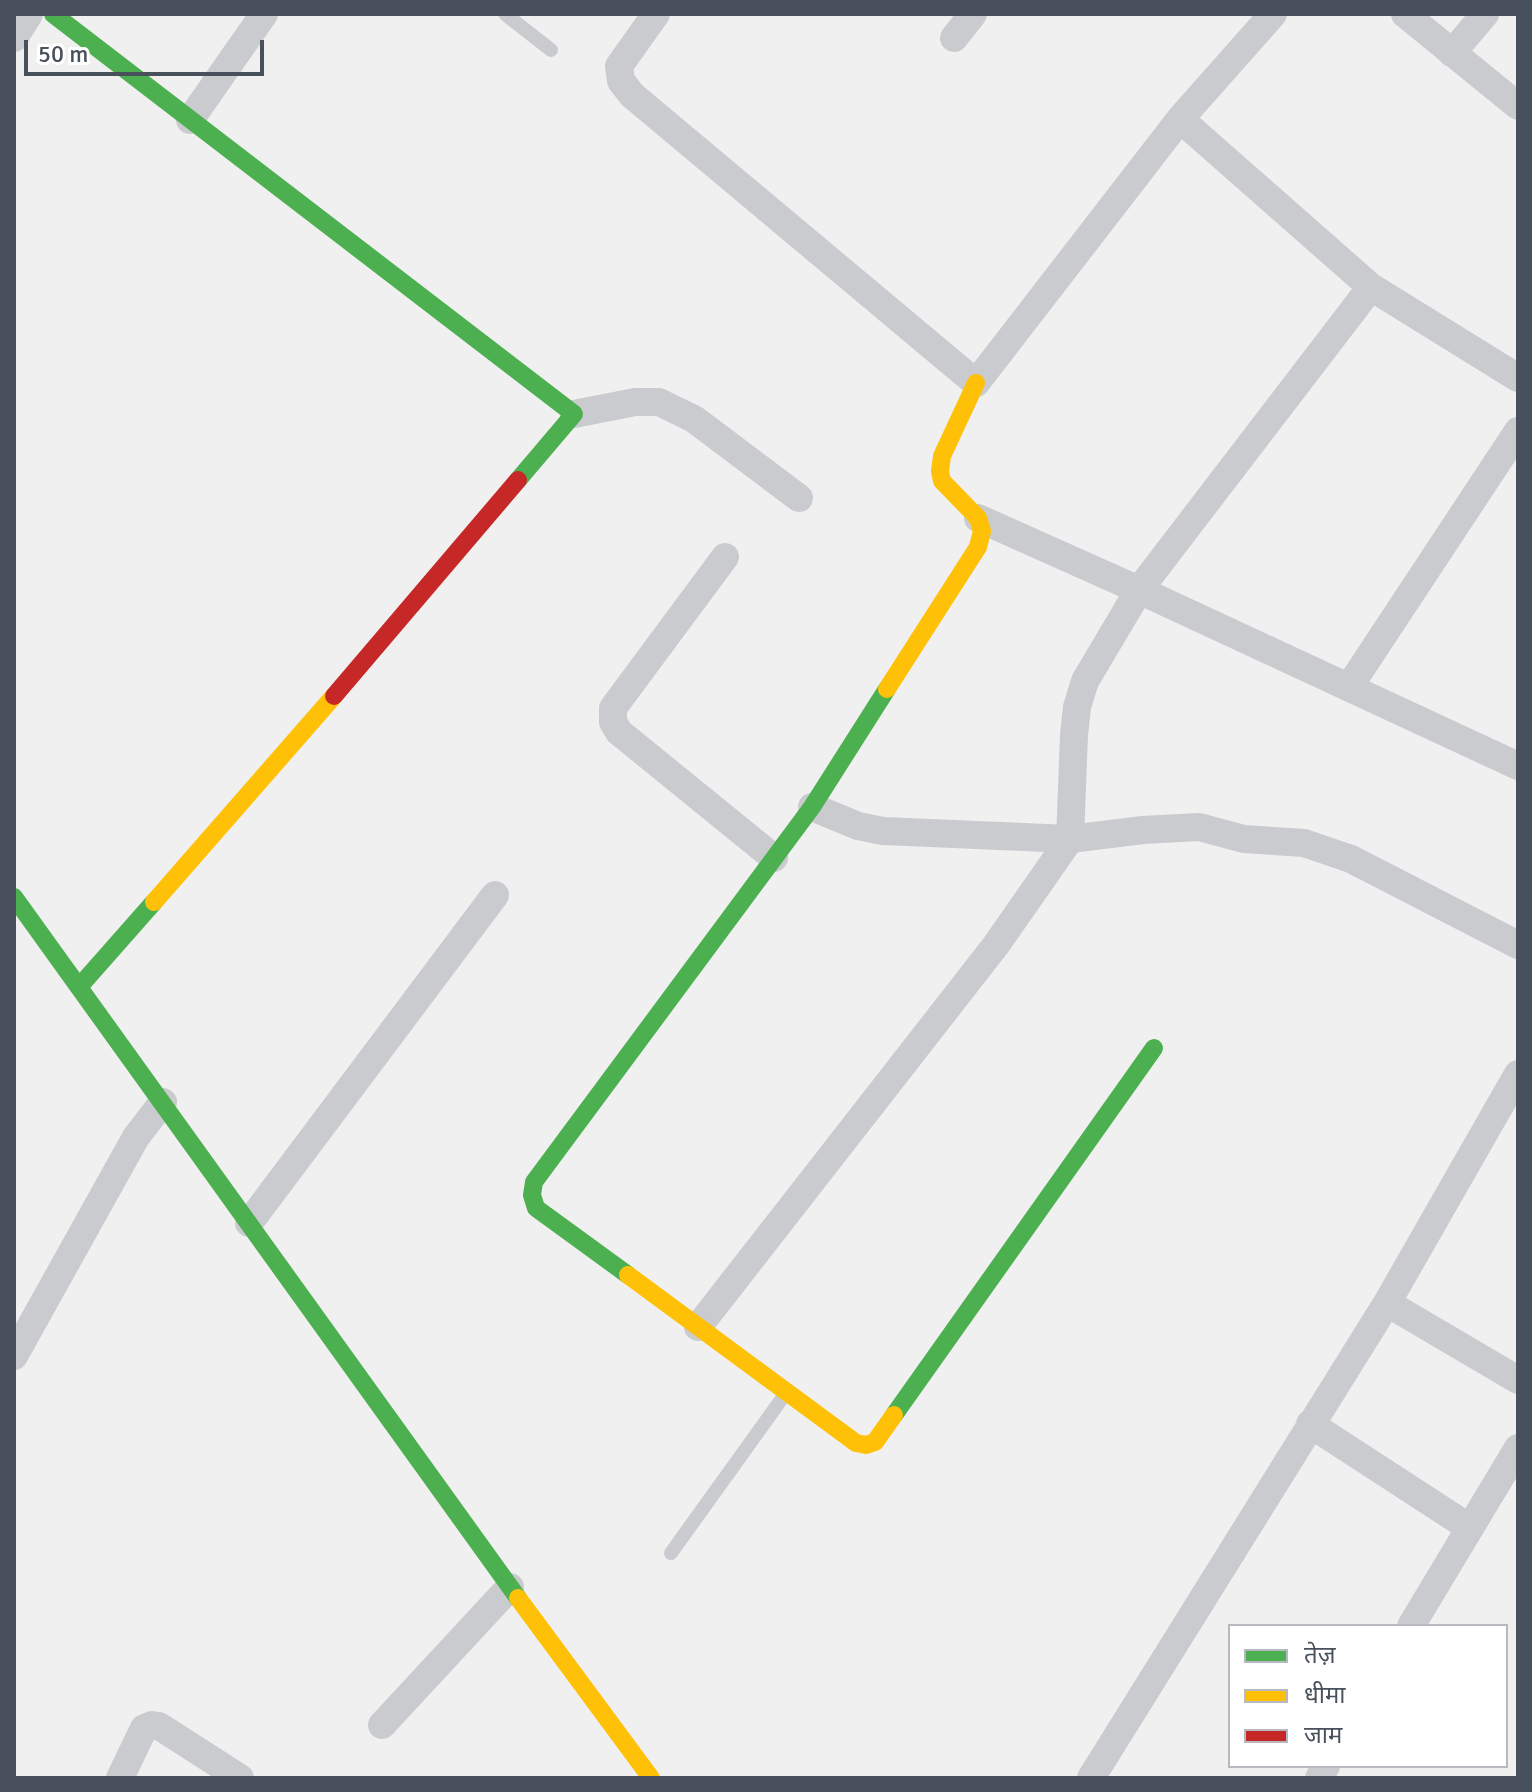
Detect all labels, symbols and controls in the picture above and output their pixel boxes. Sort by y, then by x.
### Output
scale bar [28,24,268,74]
text: 50 m [38,39,88,69]
legend [1228,1624,1508,1768]
text: तेज़ [1304,1640,1336,1670]
text: धीमा [1304,1680,1346,1710]
text: जाम [1304,1720,1342,1750]

